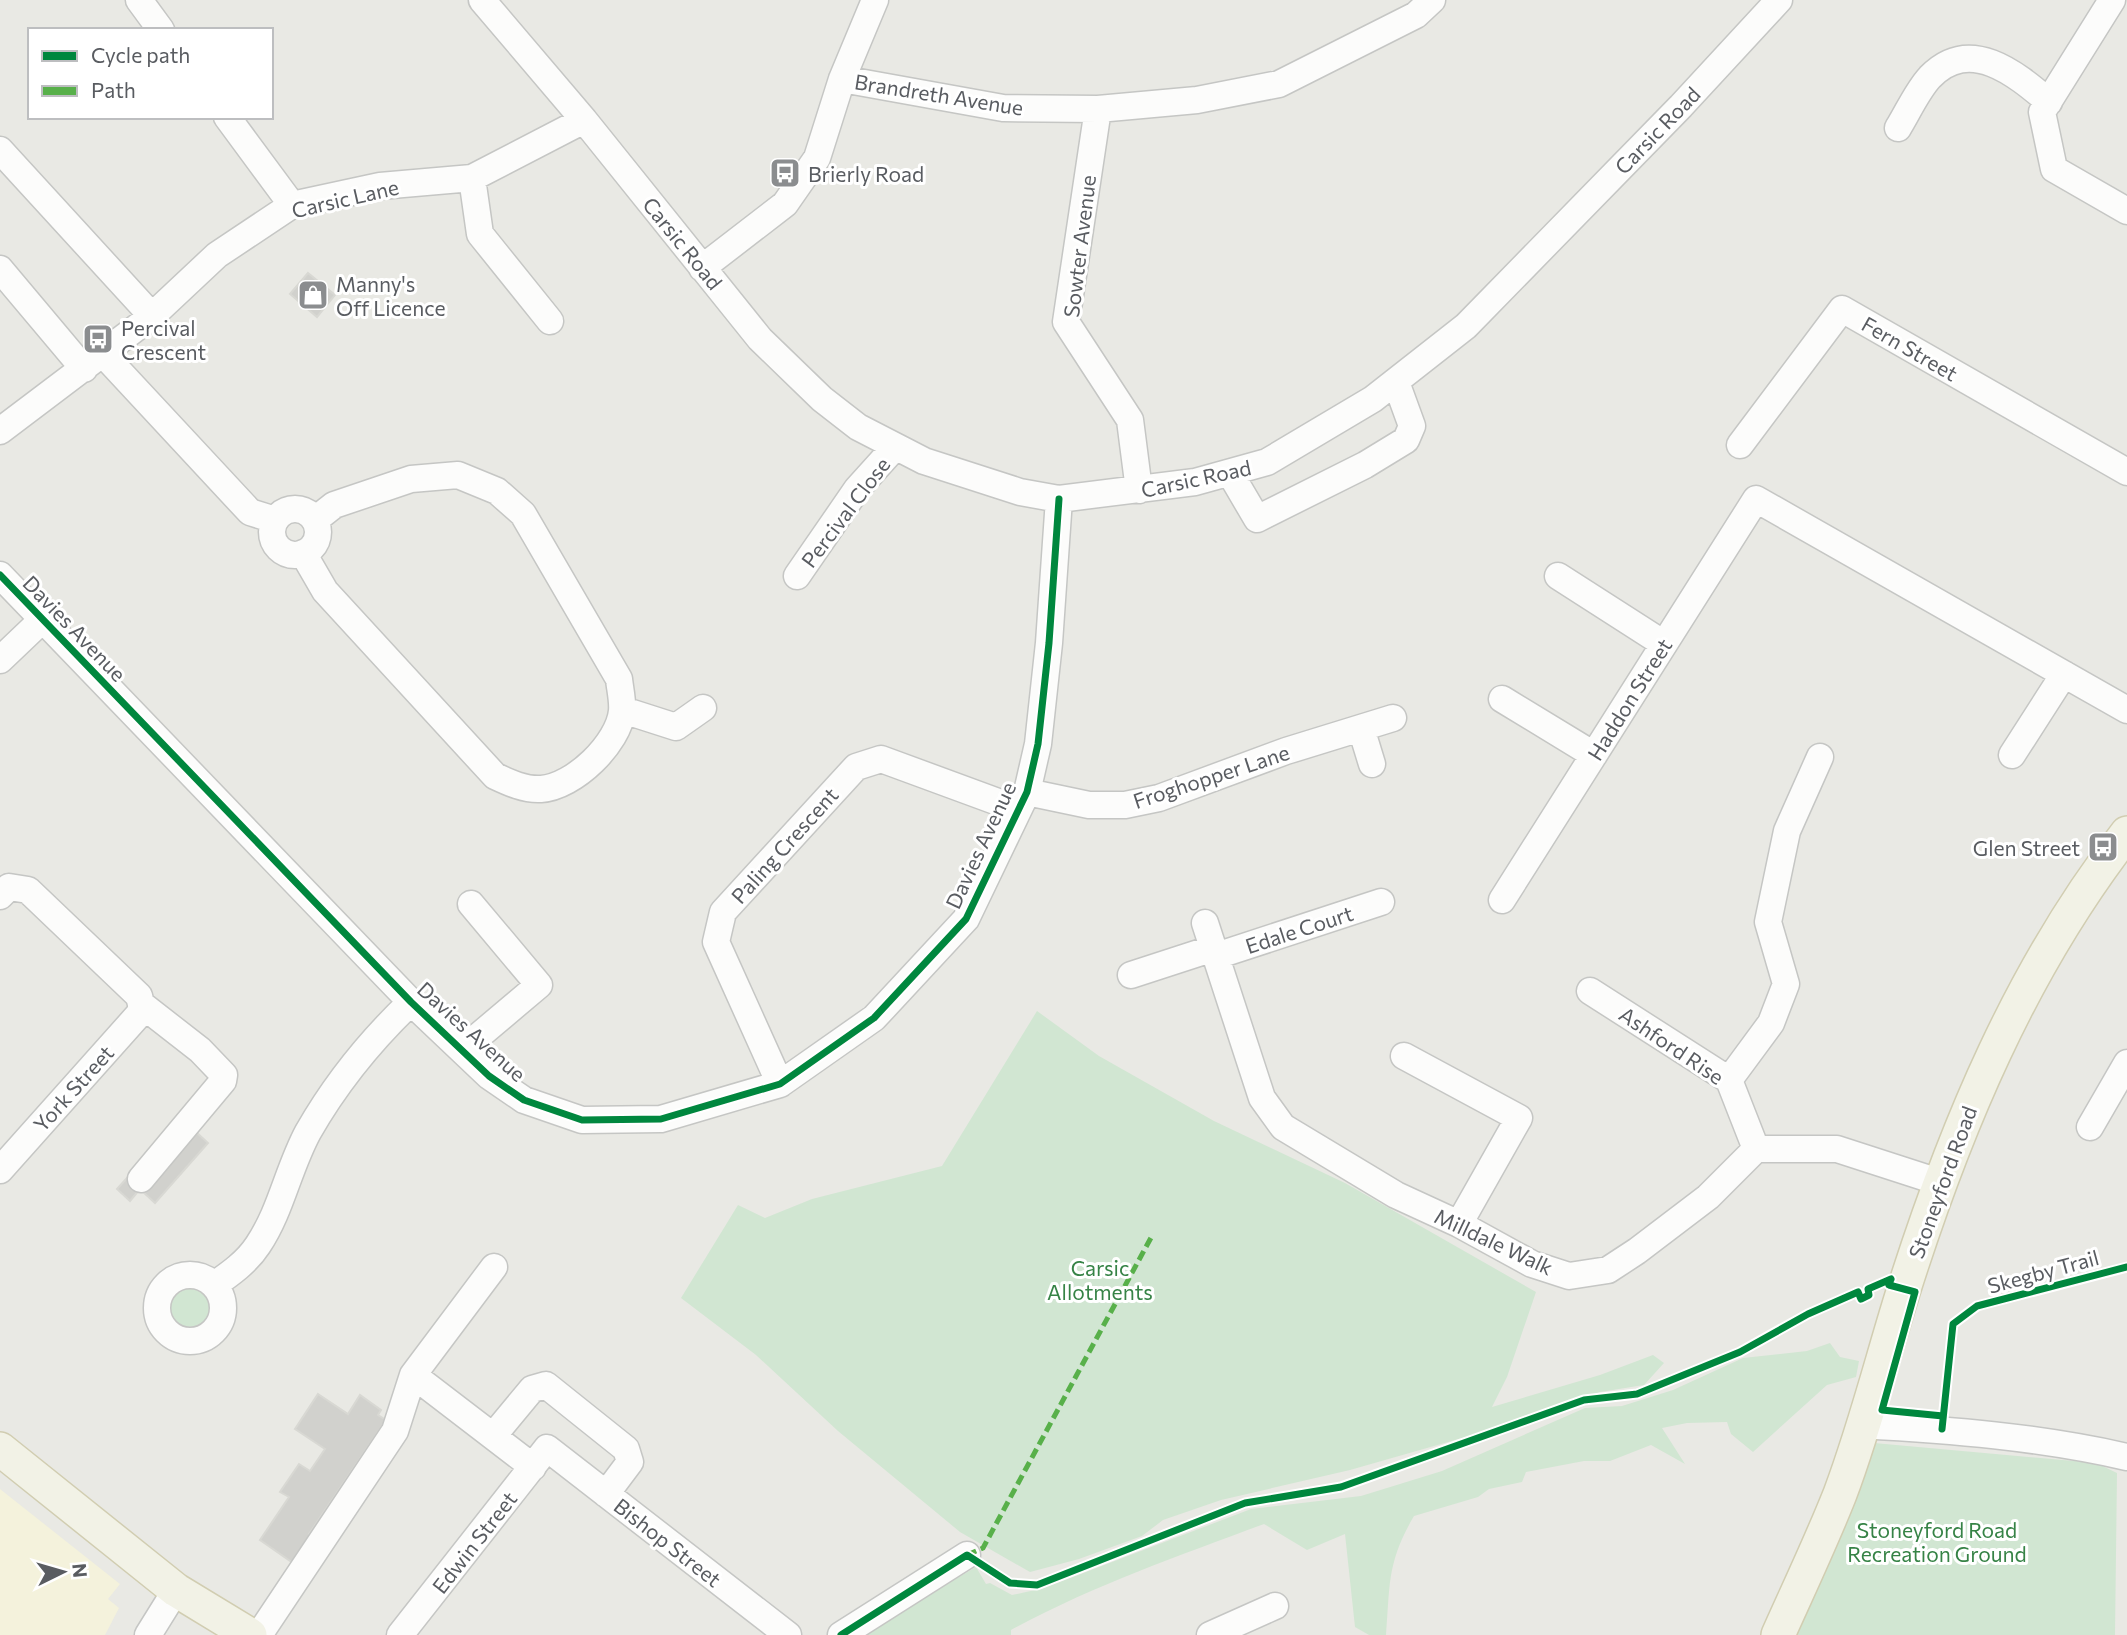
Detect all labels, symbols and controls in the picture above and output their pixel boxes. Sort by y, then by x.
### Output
legend [28,28,273,119]
text: Cycle path [91,42,190,67]
street label: Brandreth Avenue [853,68,1025,120]
text: Path [91,77,136,102]
street label: Carsic Road [1609,81,1705,179]
bus stop icon: Brierly Road [768,156,802,190]
place label: Brierly Road [808,161,924,186]
street label: Sowter Avenue [1058,173,1100,319]
street label: Carsic Lane [289,174,401,222]
street label: Carsic Road [638,192,728,294]
place label: Manny's Off Licence [336,271,446,320]
shop icon: Manny's Off Licence [296,278,330,312]
street label: Fern Street [1858,311,1962,385]
place label: Percival Crescent [121,315,206,364]
bus stop icon: Percival Crescent [81,322,115,356]
street label: Percival Close [796,452,894,572]
street label: Carsic Road [1139,454,1253,502]
street label: Davies Avenue [18,570,132,686]
street label: Haddon Street [1582,633,1676,765]
street label: Froghopper Lane [1130,739,1292,813]
street label: Davies Avenue [940,778,1020,912]
street label: Paling Crescent [725,782,843,908]
bus stop icon: Glen Street [2086,830,2120,864]
place label: Glen Street [1973,835,2080,860]
street label: Edale Court [1242,900,1356,958]
street label: Davies Avenue [413,976,531,1086]
street label: Ashford Rise [1615,1001,1729,1089]
street label: York Street [28,1040,118,1136]
street label: Stoneyford Road [1903,1102,1981,1262]
street label: Milldale Walk [1431,1203,1557,1279]
street label: Skegby Trail [1985,1244,2101,1298]
park label: Carsic Allotments [1047,1255,1153,1304]
street label: Edwin Street [427,1486,521,1598]
street label: Bishop Street [610,1492,726,1592]
park label: Stoneyford Road Recreation Ground [1847,1517,2027,1566]
north arrow [28,1537,98,1607]
text: N [68,1562,93,1579]

